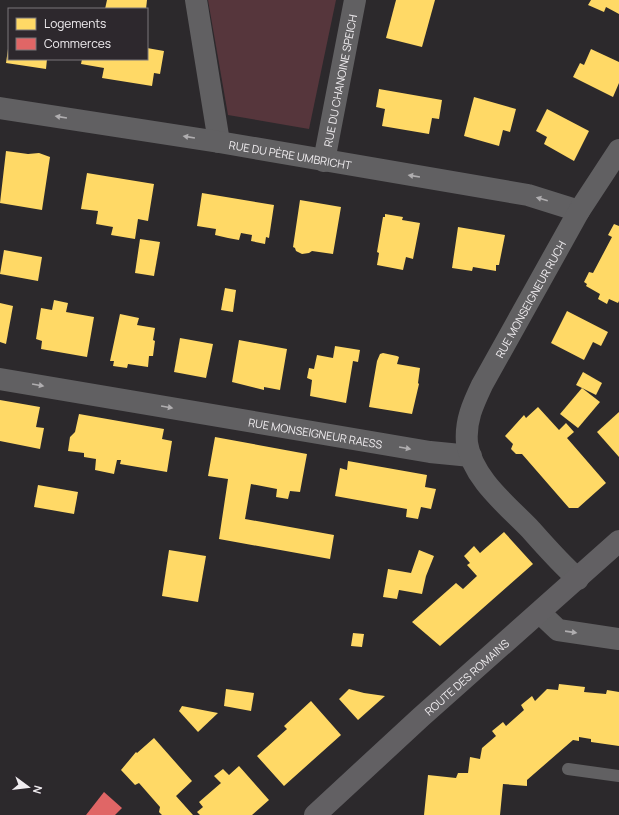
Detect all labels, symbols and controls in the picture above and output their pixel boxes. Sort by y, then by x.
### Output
legend [8,8,148,60]
street label: RUE DU CHANOINE SPEICH [319,13,360,148]
text: Logements [44,15,106,32]
text: Commerces [44,35,111,52]
one-way arrow [55,114,67,120]
one-way arrow [183,134,195,140]
street label: RUE DU PÈRE UMBRICHT [228,136,353,172]
one-way arrow [408,173,420,179]
one-way arrow [535,196,547,202]
street label: RUE MONSEIGNEUR RUCH [491,238,569,360]
one-way arrow [32,382,45,388]
one-way arrow [160,404,173,410]
street label: RUE MONSEIGNEUR RAESS [247,414,384,451]
one-way arrow [399,445,411,451]
one-way arrow [565,629,578,635]
street label: ROUTE DES ROMAINS [421,635,512,718]
north arrow [8,767,48,807]
text: N [30,784,46,796]

